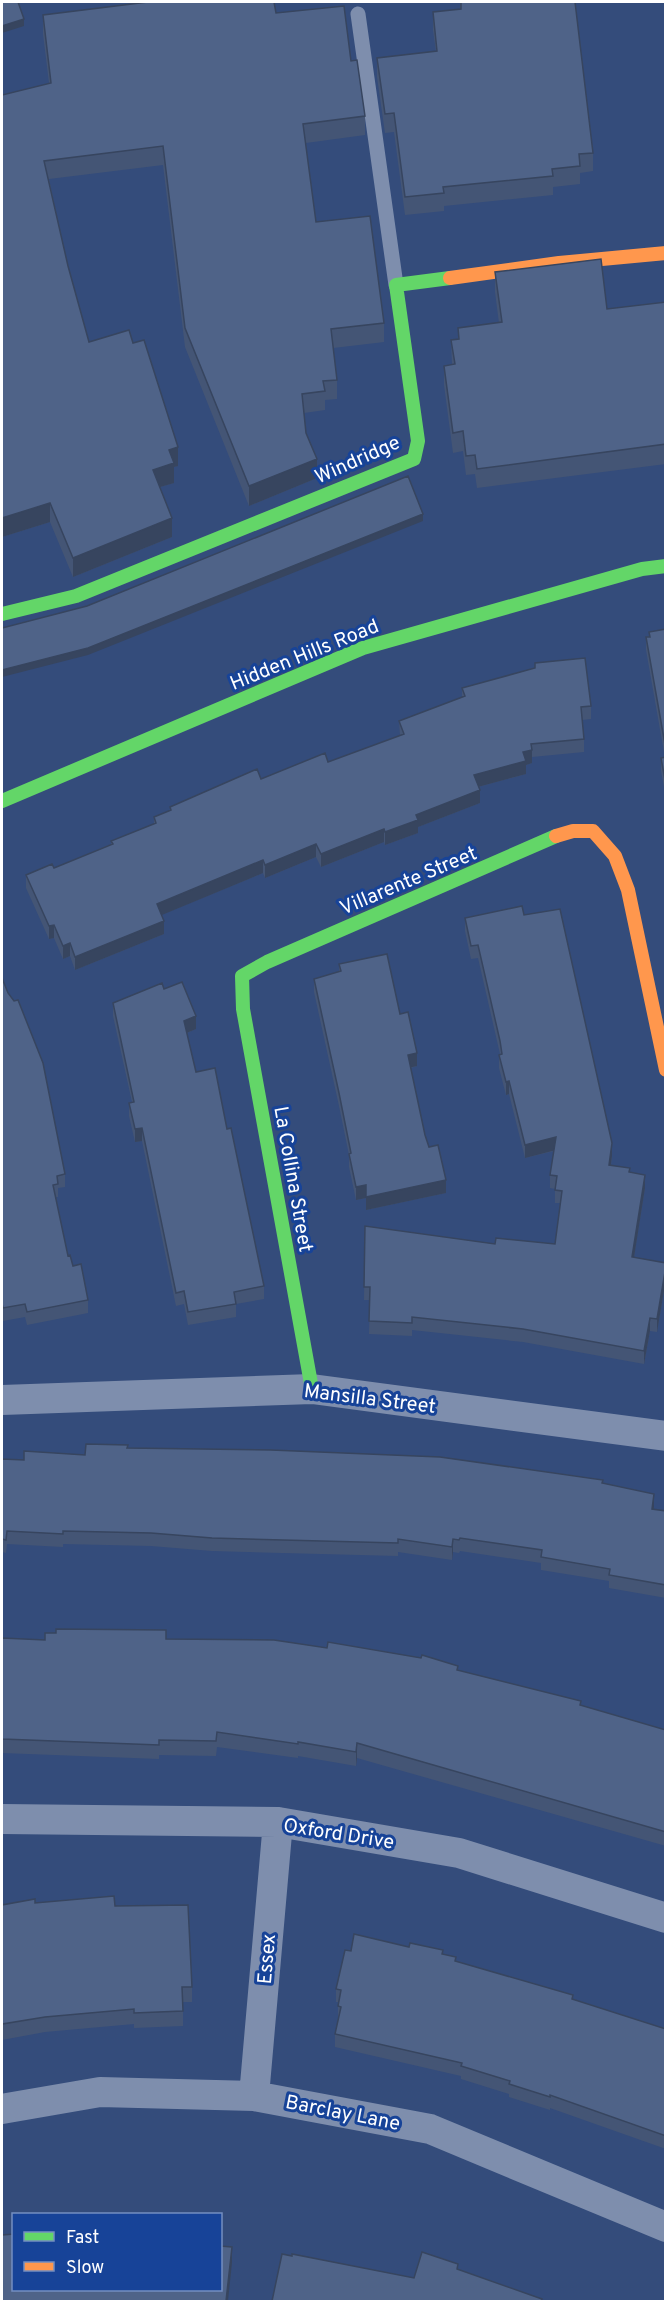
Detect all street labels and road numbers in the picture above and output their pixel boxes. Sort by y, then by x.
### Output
street label: Windridge [311,431,404,491]
street label: Hidden Hills Road [226,614,383,698]
street label: Villarente Street [336,841,481,922]
street label: La Collina Street [266,1104,318,1254]
street label: Mansilla Street [302,1379,437,1421]
street label: Oxford Drive [281,1813,396,1857]
street label: Essex [253,1933,283,1986]
street label: Barclay Lane [283,2090,402,2138]

